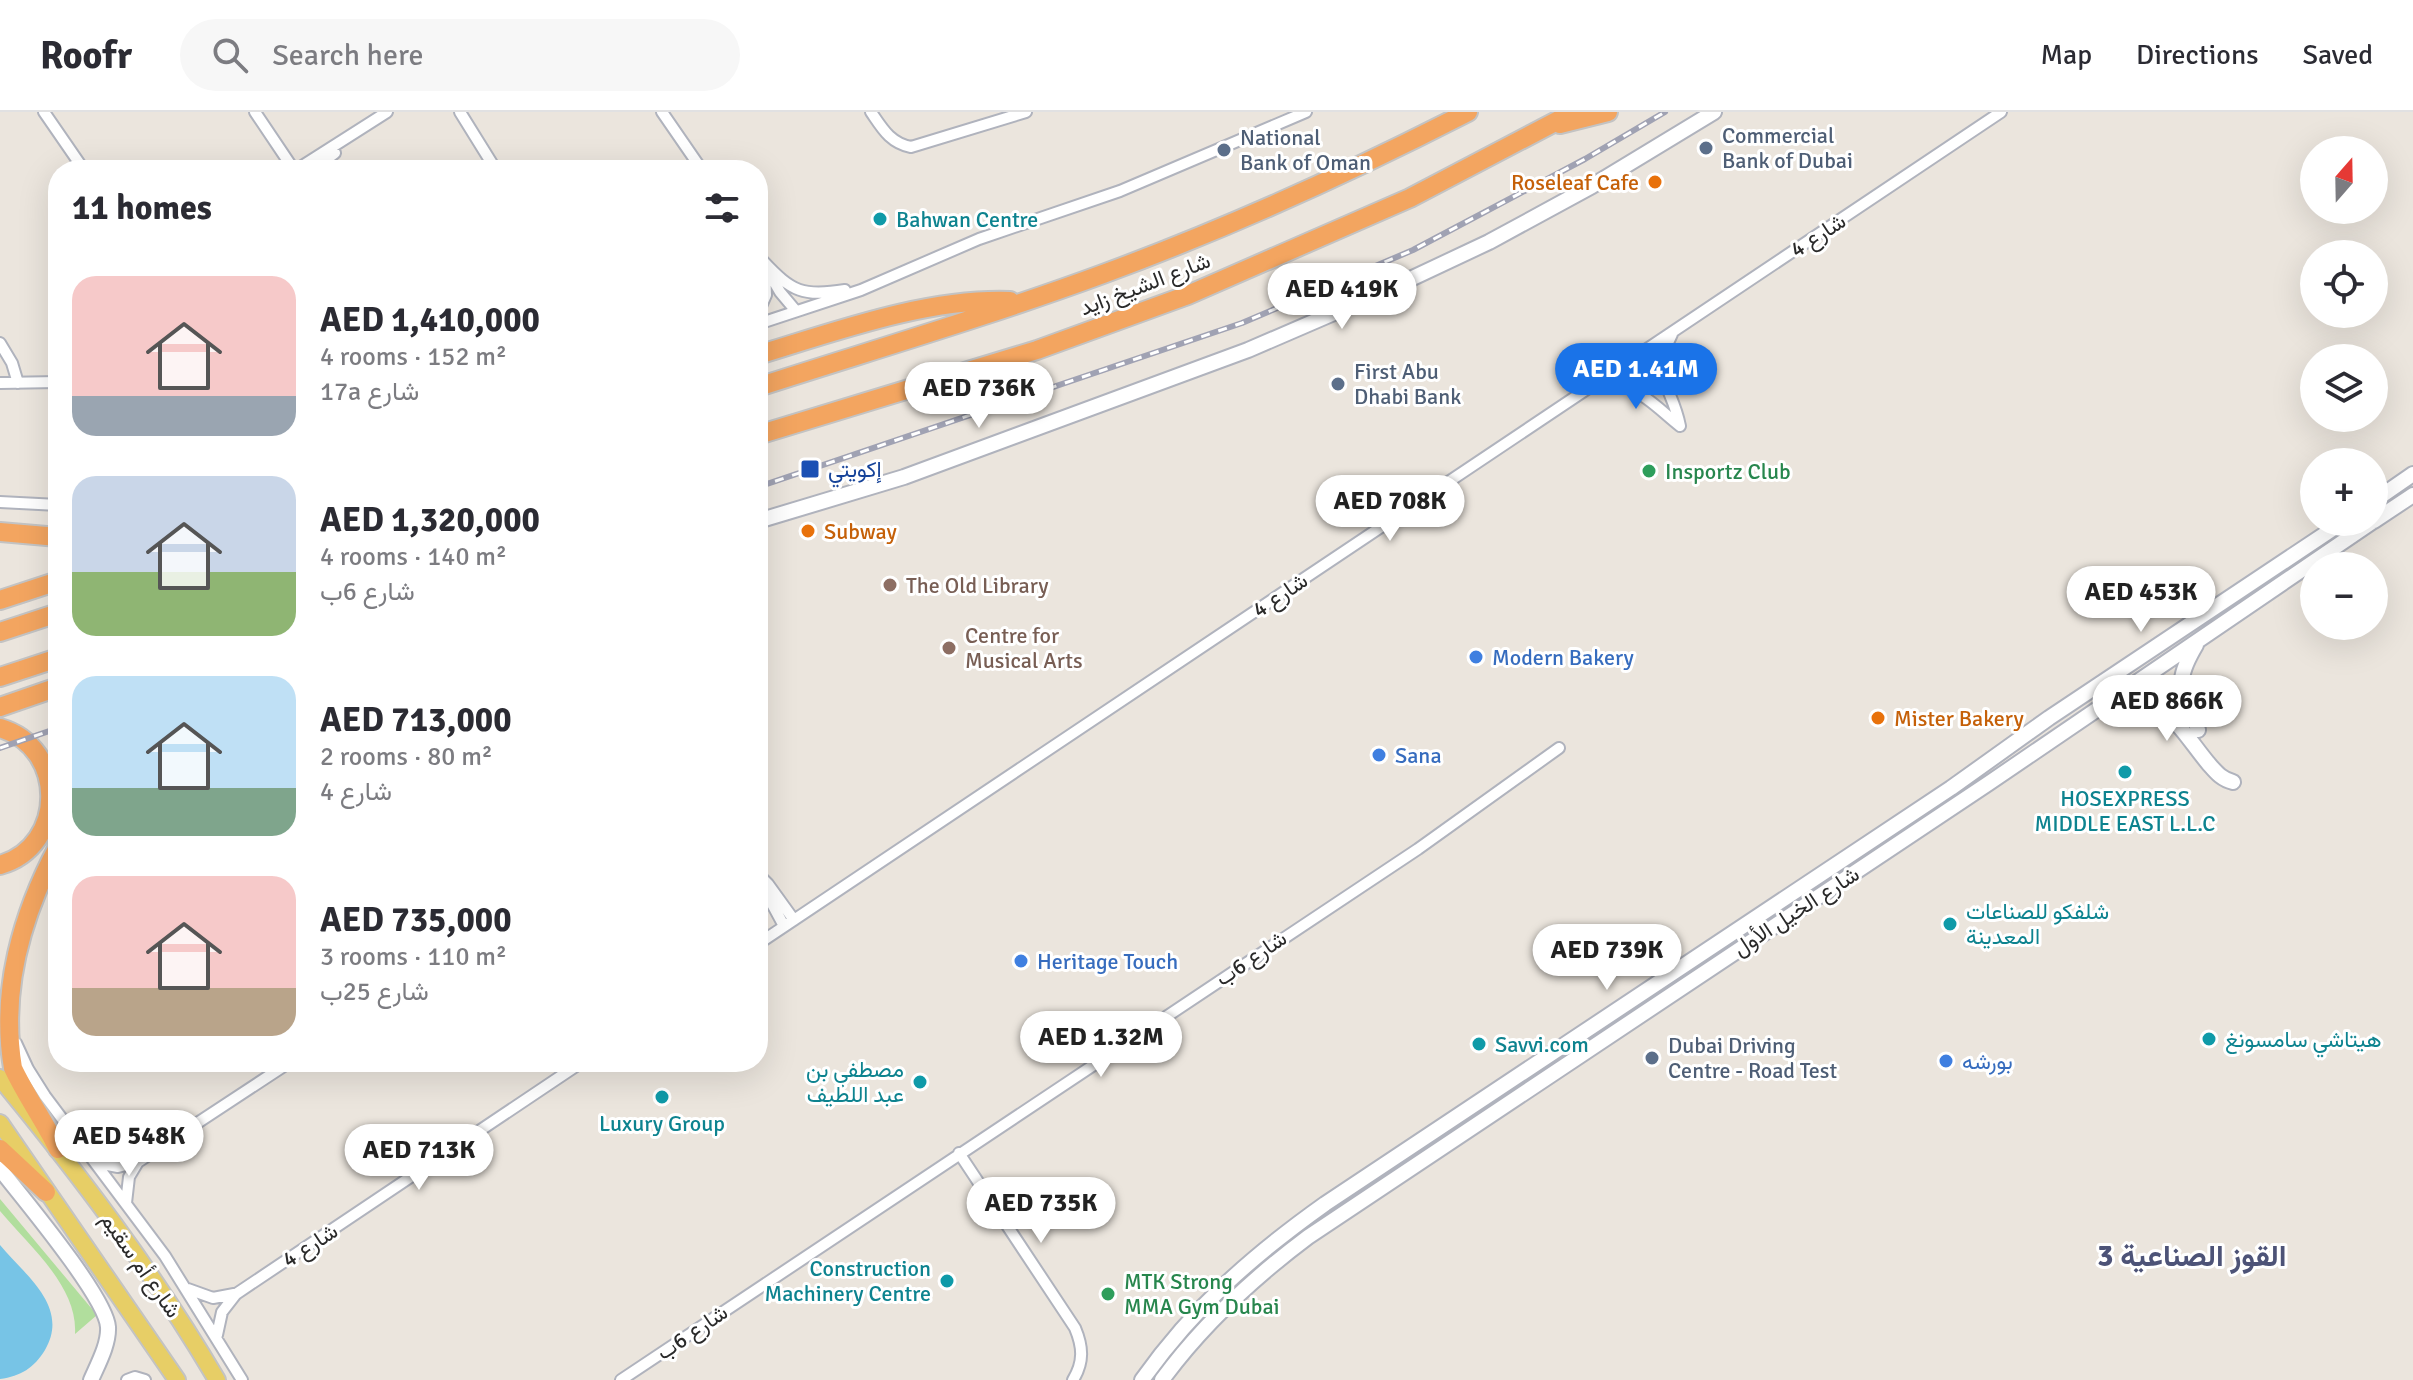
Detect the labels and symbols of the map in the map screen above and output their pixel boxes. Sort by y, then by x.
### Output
place label: Commercial Bank of Dubai [1722,122,1853,174]
place label: National Bank of Oman [1240,124,1371,176]
north arrow [2300,136,2388,224]
marker: Commercial Bank of Dubai [1697,139,1715,157]
marker: National Bank of Oman [1215,141,1233,159]
place label: Roseleaf Cafe [1511,169,1639,196]
marker: Roseleaf Cafe [1646,173,1664,191]
place label: Bahwan Centre [896,206,1038,233]
street label: شارع 4 [1785,207,1851,264]
marker: Bahwan Centre [871,210,889,228]
street label: شارع الشيخ زايد [1076,247,1215,322]
pin: AED 419K [1259,263,1425,331]
pin: AED 1.41M [1544,343,1728,411]
place label: First Abu Dhabi Bank [1354,358,1461,410]
pin: AED 736K [896,362,1062,430]
marker: First Abu Dhabi Bank [1329,375,1347,393]
place label: إكويتي [828,456,882,488]
marker: إكويتي [799,458,821,480]
place label: Insportz Club [1665,458,1791,485]
marker: Insportz Club [1640,462,1658,480]
pin: AED 708K [1307,475,1473,543]
place label: Subway [824,518,897,545]
marker: Subway [799,522,817,540]
pin: AED 453K [2058,566,2224,634]
street label: شارع 4 [1247,567,1313,624]
place label: The Old Library [906,572,1049,599]
marker: The Old Library [881,576,899,594]
place label: Centre for Musical Arts [965,622,1083,674]
marker: Centre for Musical Arts [940,639,958,657]
place label: Modern Bakery [1492,644,1635,671]
marker: Modern Bakery [1467,648,1485,666]
pin: AED 866K [2084,675,2250,743]
place label: Mister Bakery [1894,705,2025,732]
marker: Mister Bakery [1869,709,1887,727]
place label: Sana [1395,742,1442,769]
marker: Sana [1370,746,1388,764]
marker: HOSEXPRESS MIDDLE EAST L.L.C [2116,763,2134,781]
place label: HOSEXPRESS MIDDLE EAST L.L.C [2034,785,2216,837]
street label: شارع الخيل الأول [1728,860,1865,963]
place label: شلفكو للصناعات المعدينة [1966,898,2109,950]
marker: شلفكو للصناعات المعدينة [1941,915,1959,933]
street label: شارع 6ب [1210,924,1292,992]
pin: AED 739K [1524,924,1690,992]
place label: Heritage Touch [1037,948,1178,975]
marker: Heritage Touch [1012,952,1030,970]
pin: AED 1.32M [1009,1011,1193,1079]
place label: هيتاشي سامسونغ [2225,1026,2382,1058]
marker: هيتاشي سامسونغ [2200,1030,2218,1048]
place label: Savvi.com [1495,1031,1589,1058]
place label: Dubai Driving Centre - Road Test [1668,1032,1837,1084]
marker: Savvi.com [1470,1035,1488,1053]
place label: بورشه [1962,1048,2013,1075]
marker: Dubai Driving Centre - Road Test [1643,1049,1661,1067]
marker: بورشه [1937,1052,1955,1070]
place label: مصطفي بن عبد اللطيف [806,1056,904,1108]
marker: مصطفي بن عبد اللطيف [911,1073,929,1091]
marker: Luxury Group [653,1088,671,1106]
pin: AED 548K [46,1110,212,1178]
place label: Luxury Group [599,1110,725,1137]
pin: AED 713K [336,1124,502,1192]
pin: AED 735K [958,1177,1124,1245]
street label: شارع أم سقيم [94,1207,187,1323]
street label: شارع 4 [277,1217,343,1274]
district label: القوز الصناعية 3 [2097,1238,2287,1275]
place label: Construction Machinery Centre [765,1255,931,1307]
place label: MTK Strong MMA Gym Dubai [1124,1268,1280,1320]
marker: Construction Machinery Centre [938,1272,956,1290]
marker: MTK Strong MMA Gym Dubai [1099,1285,1117,1303]
street label: شارع 6ب [651,1298,733,1366]

